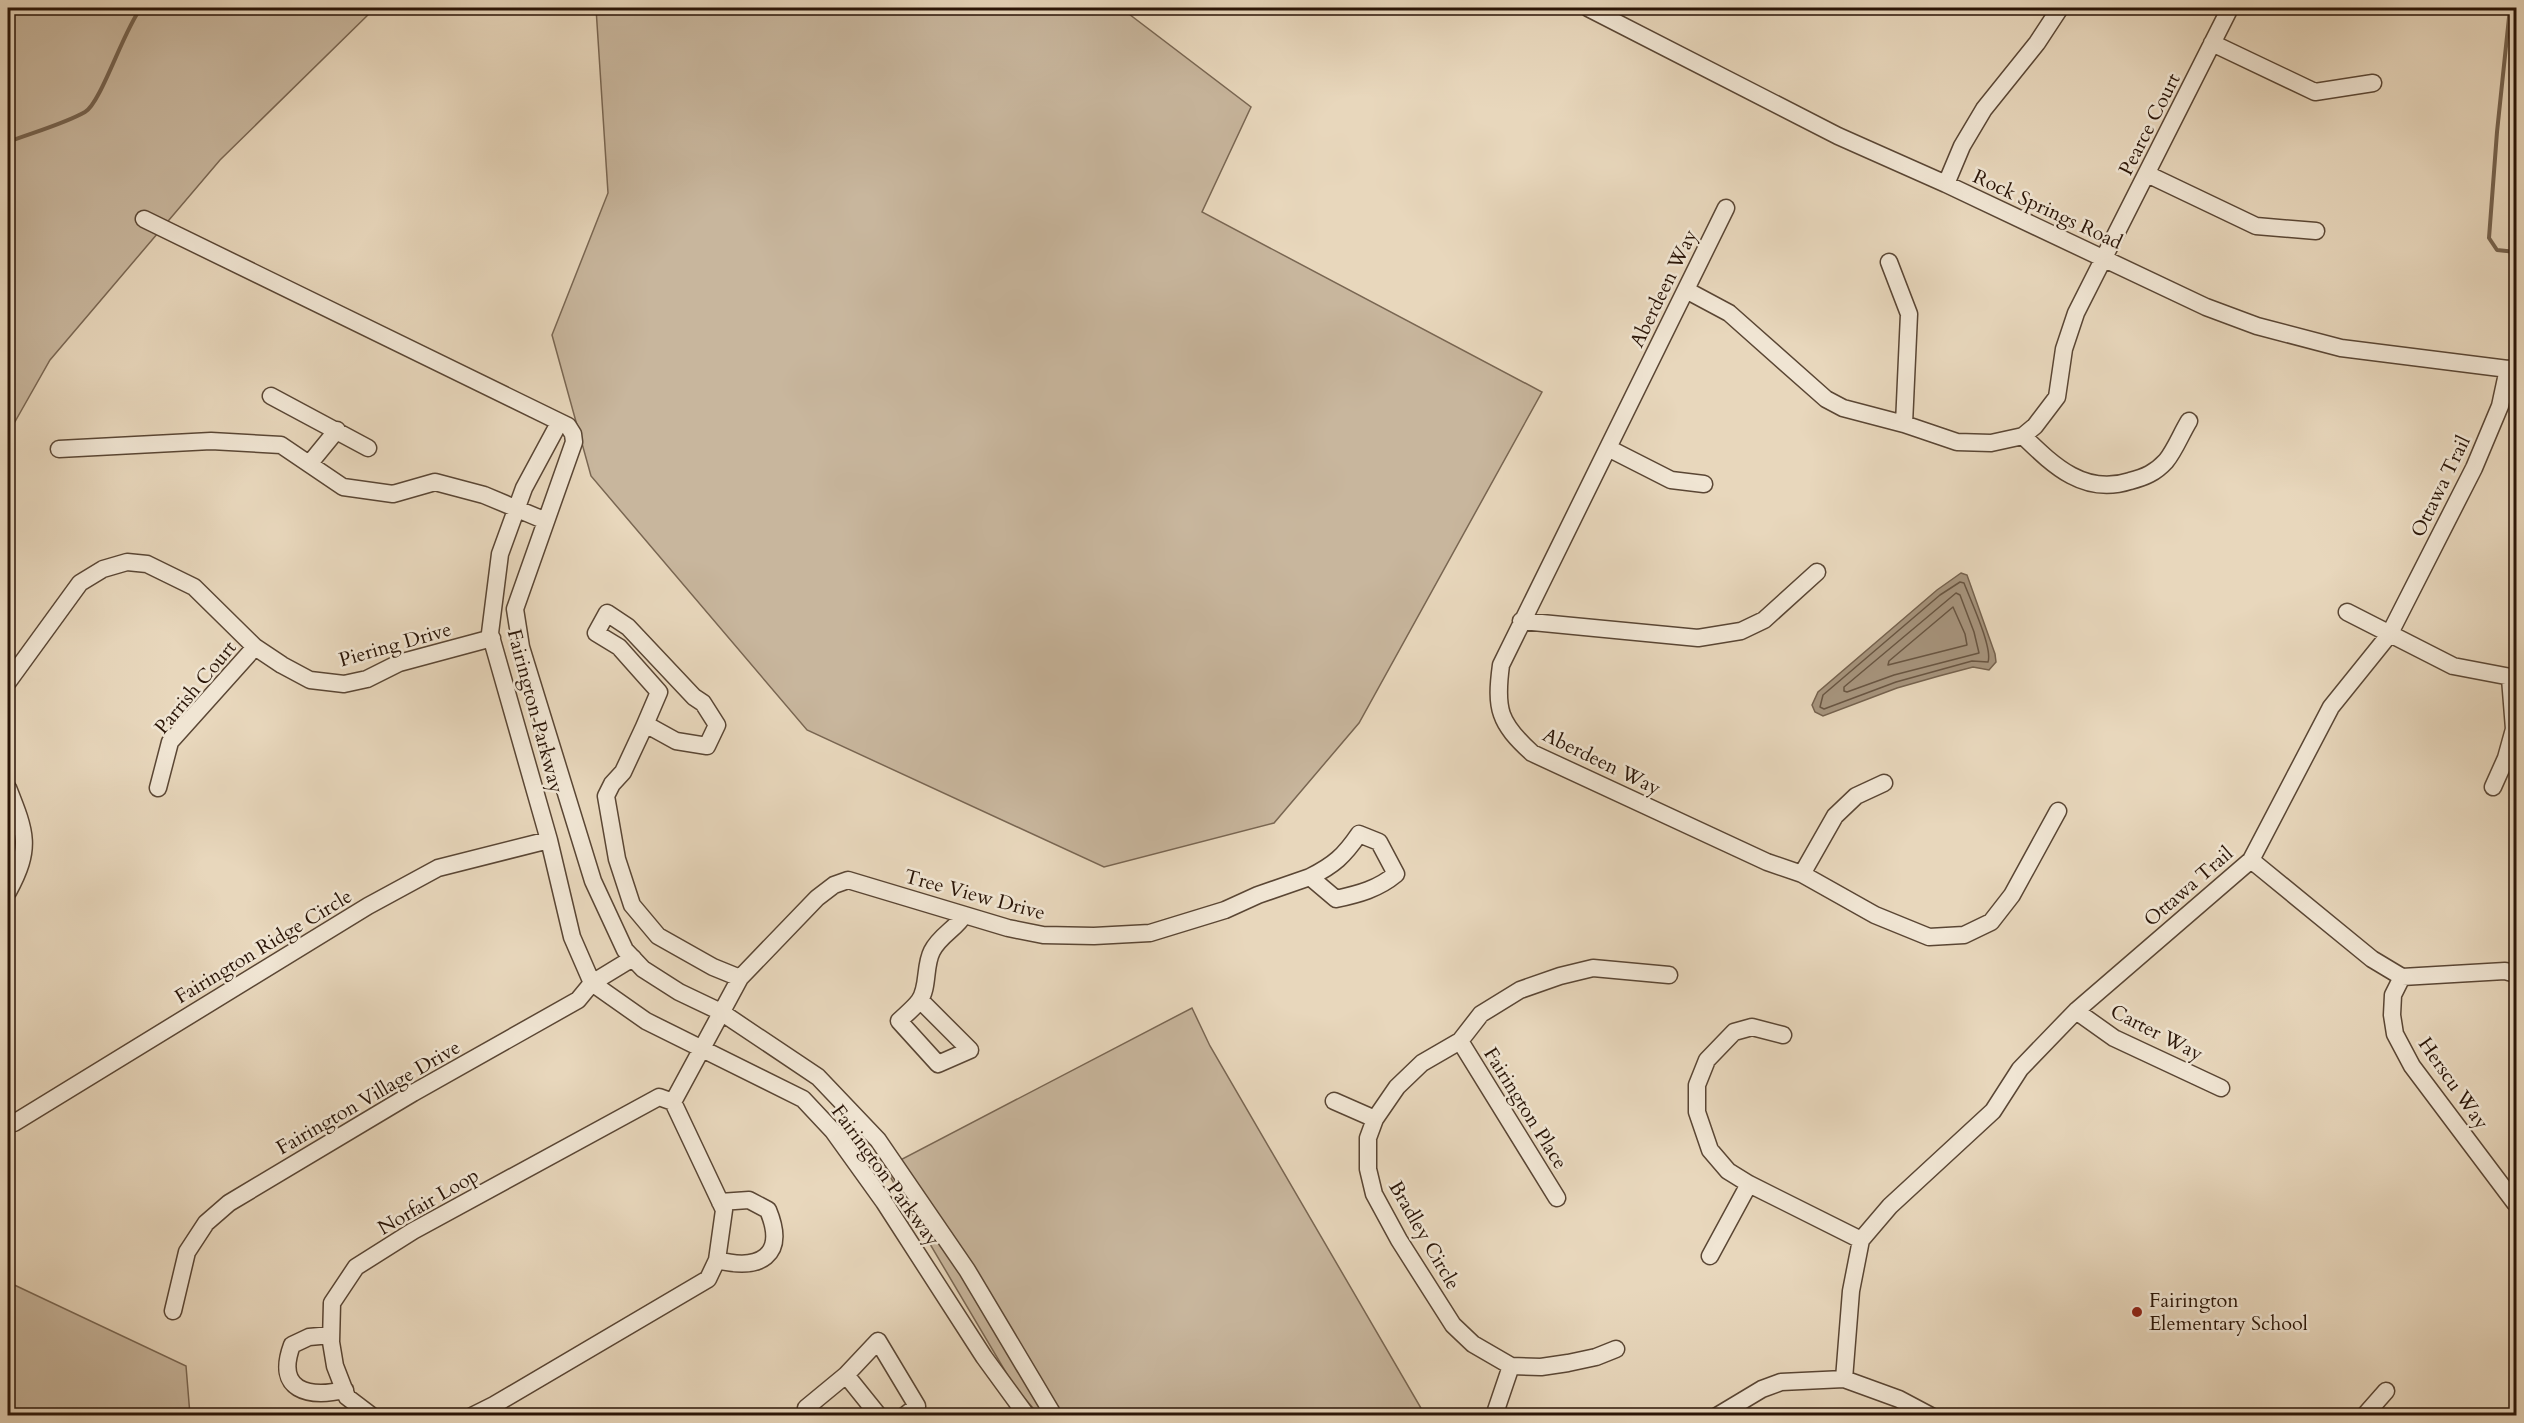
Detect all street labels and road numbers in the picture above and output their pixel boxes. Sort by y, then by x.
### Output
street label: Pearce Court [2112,68,2187,180]
street label: Rock Springs Road [1969,163,2127,256]
street label: Aberdeen Way [1623,224,1704,352]
street label: Ottawa Trail [2404,431,2477,542]
street label: Piering Drive [336,616,455,673]
street label: Fairington Parkway [501,626,571,797]
street label: Parrish Court [148,634,243,740]
street label: Aberdeen Way [1538,721,1666,802]
street label: Ottawa Trail [2138,840,2239,933]
street label: Tree View Drive [901,863,1048,926]
street label: Fairington Ridge Circle [170,883,357,1010]
street label: Carter Way [2106,998,2208,1068]
street label: Herscu Way [2412,1032,2495,1135]
street label: Fairington Village Drive [271,1034,465,1161]
street label: Fairington Place [1477,1042,1574,1174]
street label: Fairington Parkway [825,1099,946,1252]
street label: Norfair Loop [373,1162,484,1241]
street label: Bradley Circle [1382,1176,1467,1295]

